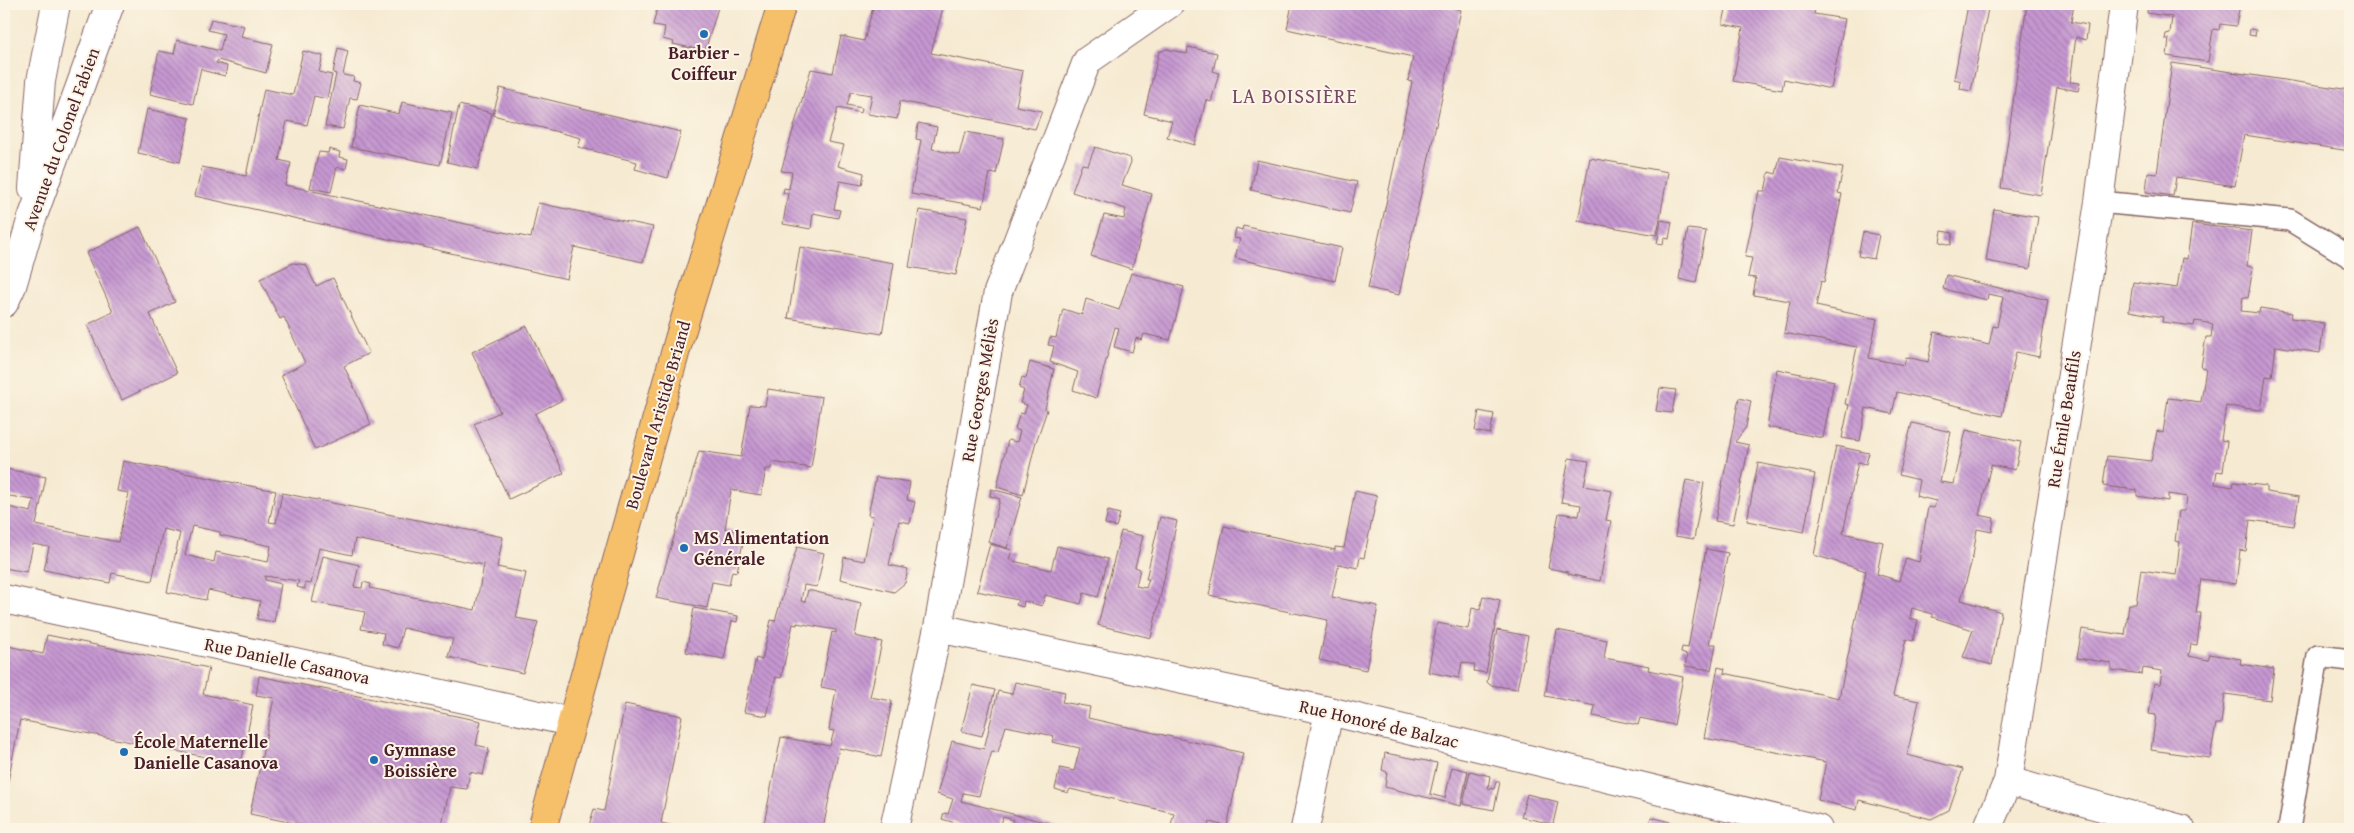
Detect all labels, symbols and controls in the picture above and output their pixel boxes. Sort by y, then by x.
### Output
marker: Barbier - Coiffeur [698,28,710,40]
place label: Barbier - Coiffeur [668,39,740,87]
street label: Avenue du Colonel Fabien [15,44,106,234]
district label: LA BOISSIÈRE [1232,81,1358,110]
street label: Rue Georges Méliès [954,316,1005,464]
street label: Boulevard Aristide Briand [618,317,698,513]
street label: Rue Émile Beaufils [2039,348,2088,490]
place label: MS Alimentation Générale [694,524,829,572]
marker: MS Alimentation Générale [678,542,690,554]
street label: Rue Danielle Casanova [202,630,373,691]
street label: Rue Honoré de Balzac [1297,692,1462,755]
place label: École Maternelle Danielle Casanova [134,728,279,776]
place label: Gymnase Boissière [384,736,457,784]
marker: École Maternelle Danielle Casanova [118,746,130,758]
marker: Gymnase Boissière [368,754,380,766]

